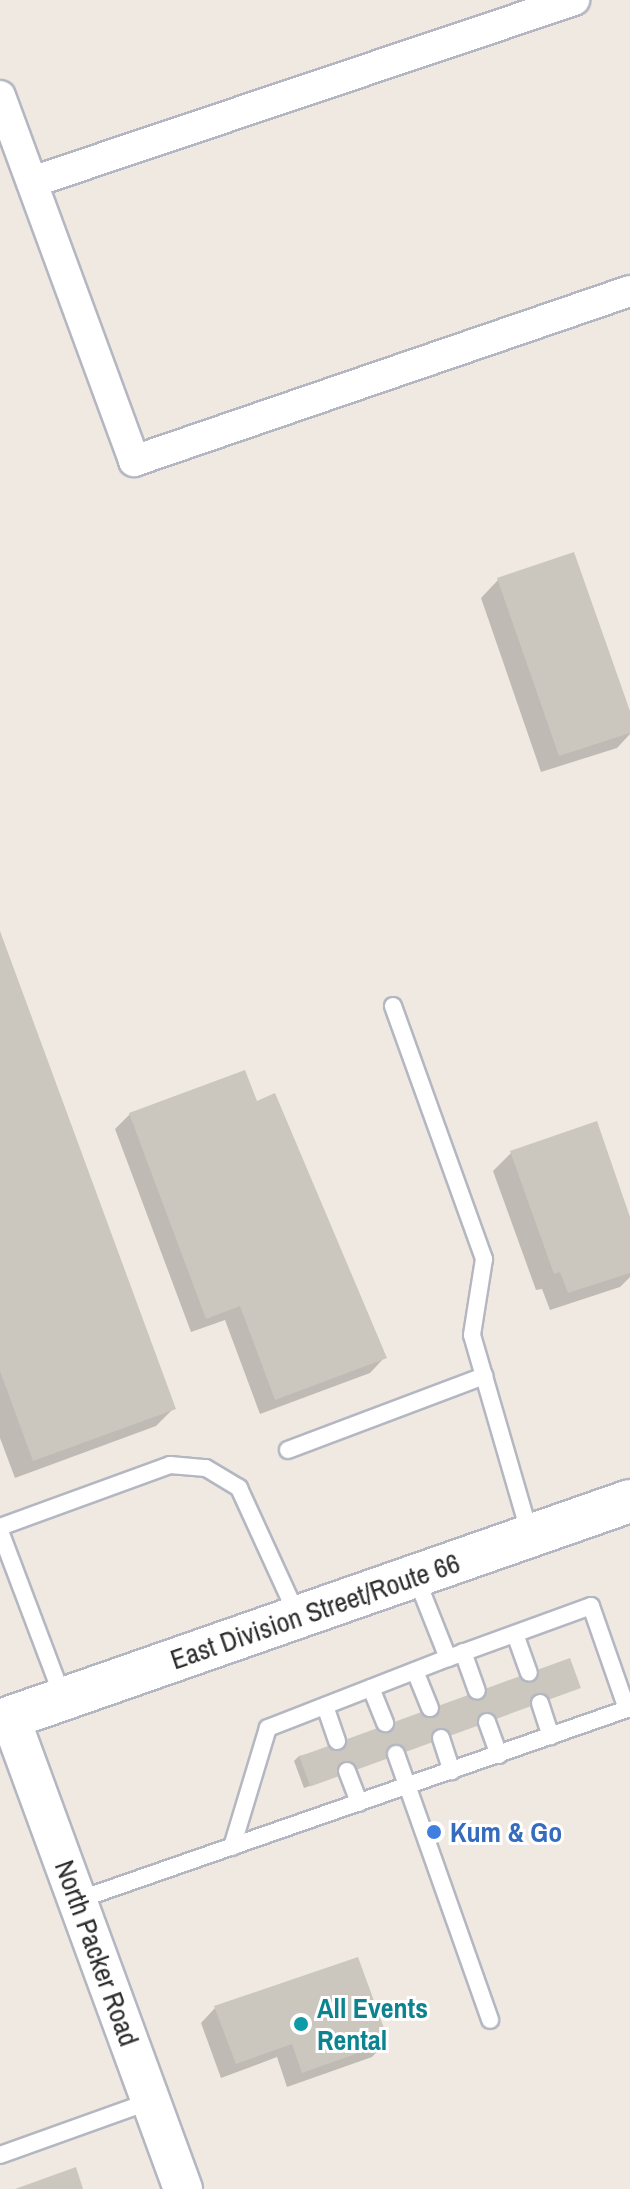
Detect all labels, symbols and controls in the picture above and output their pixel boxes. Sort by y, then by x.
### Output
street label: East Division Street/Route 66 [166,1546,464,1676]
place label: Kum & Go [450,1815,562,1849]
marker: Kum & Go [425,1823,443,1841]
street label: North Packer Road [48,1856,146,2050]
place label: All Events Rental [317,1991,428,2057]
marker: All Events Rental [292,2015,310,2033]

